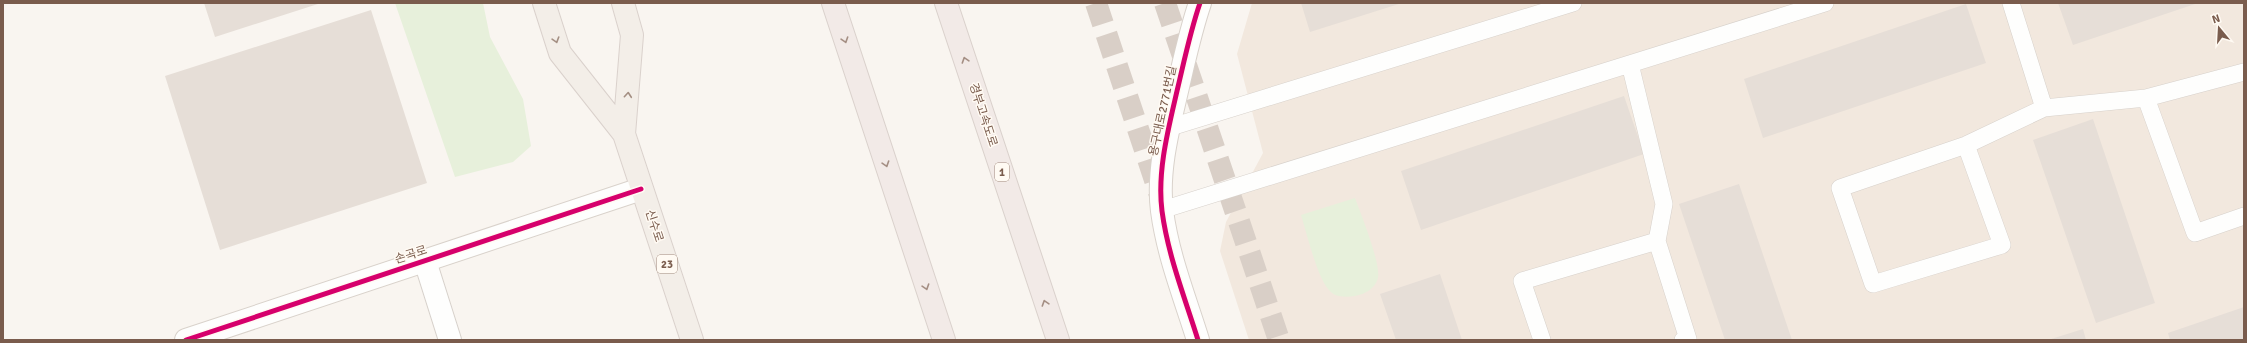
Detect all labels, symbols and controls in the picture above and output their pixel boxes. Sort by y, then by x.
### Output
north arrow [2199,8,2239,48]
text: N [2210,12,2222,26]
one-way arrow [840,36,849,43]
one-way arrow [551,37,560,44]
one-way arrow [961,57,969,64]
street label: 용구대로2771번길 [1146,64,1180,158]
street label: 경부고속도로 [966,81,1000,149]
one-way arrow [623,92,632,98]
one-way arrow [881,160,890,167]
road number: 1 [995,163,1009,181]
street label: 신수로 [642,208,666,244]
street label: 손곡로 [393,243,429,267]
road number: 23 [657,255,677,273]
one-way arrow [921,283,930,290]
one-way arrow [1042,300,1050,307]

